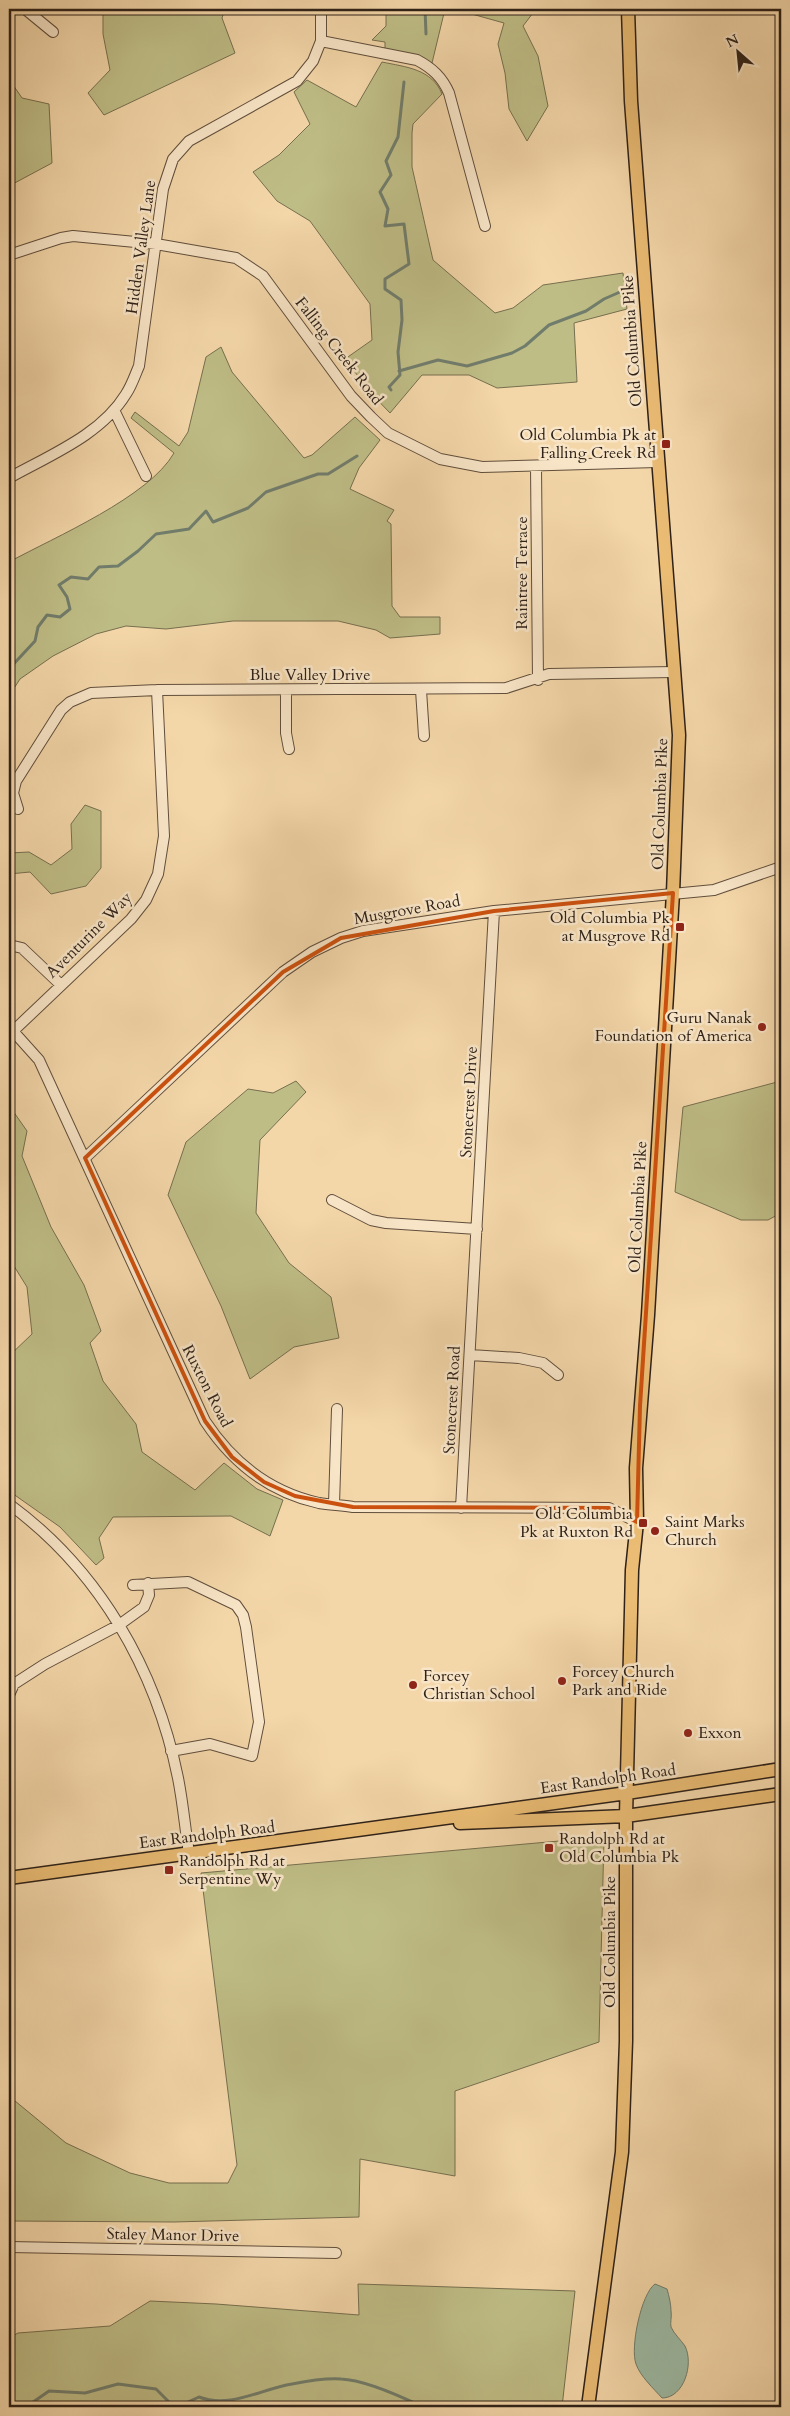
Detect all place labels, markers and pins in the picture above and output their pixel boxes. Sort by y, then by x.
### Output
place label: Old Columbia Pk at Falling Creek Rd [519,424,656,464]
marker: Old Columbia Pk at Falling Creek Rd [660,438,672,450]
place label: Old Columbia Pk at Musgrove Rd [550,907,670,947]
marker: Old Columbia Pk at Musgrove Rd [674,921,686,933]
place label: Guru Nanak Foundation of America [595,1007,752,1047]
marker: Guru Nanak Foundation of America [756,1021,768,1033]
place label: Old Columbia Pk at Ruxton Rd [520,1503,633,1543]
place label: Saint Marks Church [665,1511,745,1551]
marker: Old Columbia Pk at Ruxton Rd [637,1517,649,1529]
marker: Saint Marks Church [649,1525,661,1537]
place label: Forcey Church Park and Ride [572,1661,675,1701]
place label: Forcey Christian School [423,1665,535,1705]
marker: Forcey Church Park and Ride [556,1675,568,1687]
marker: Forcey Christian School [407,1679,419,1691]
place label: Exxon [698,1722,742,1744]
marker: Exxon [682,1727,694,1739]
place label: Randolph Rd at Old Columbia Pk [559,1828,680,1868]
marker: Randolph Rd at Old Columbia Pk [543,1842,555,1854]
place label: Randolph Rd at Serpentine Wy [179,1850,285,1890]
marker: Randolph Rd at Serpentine Wy [163,1864,175,1876]

